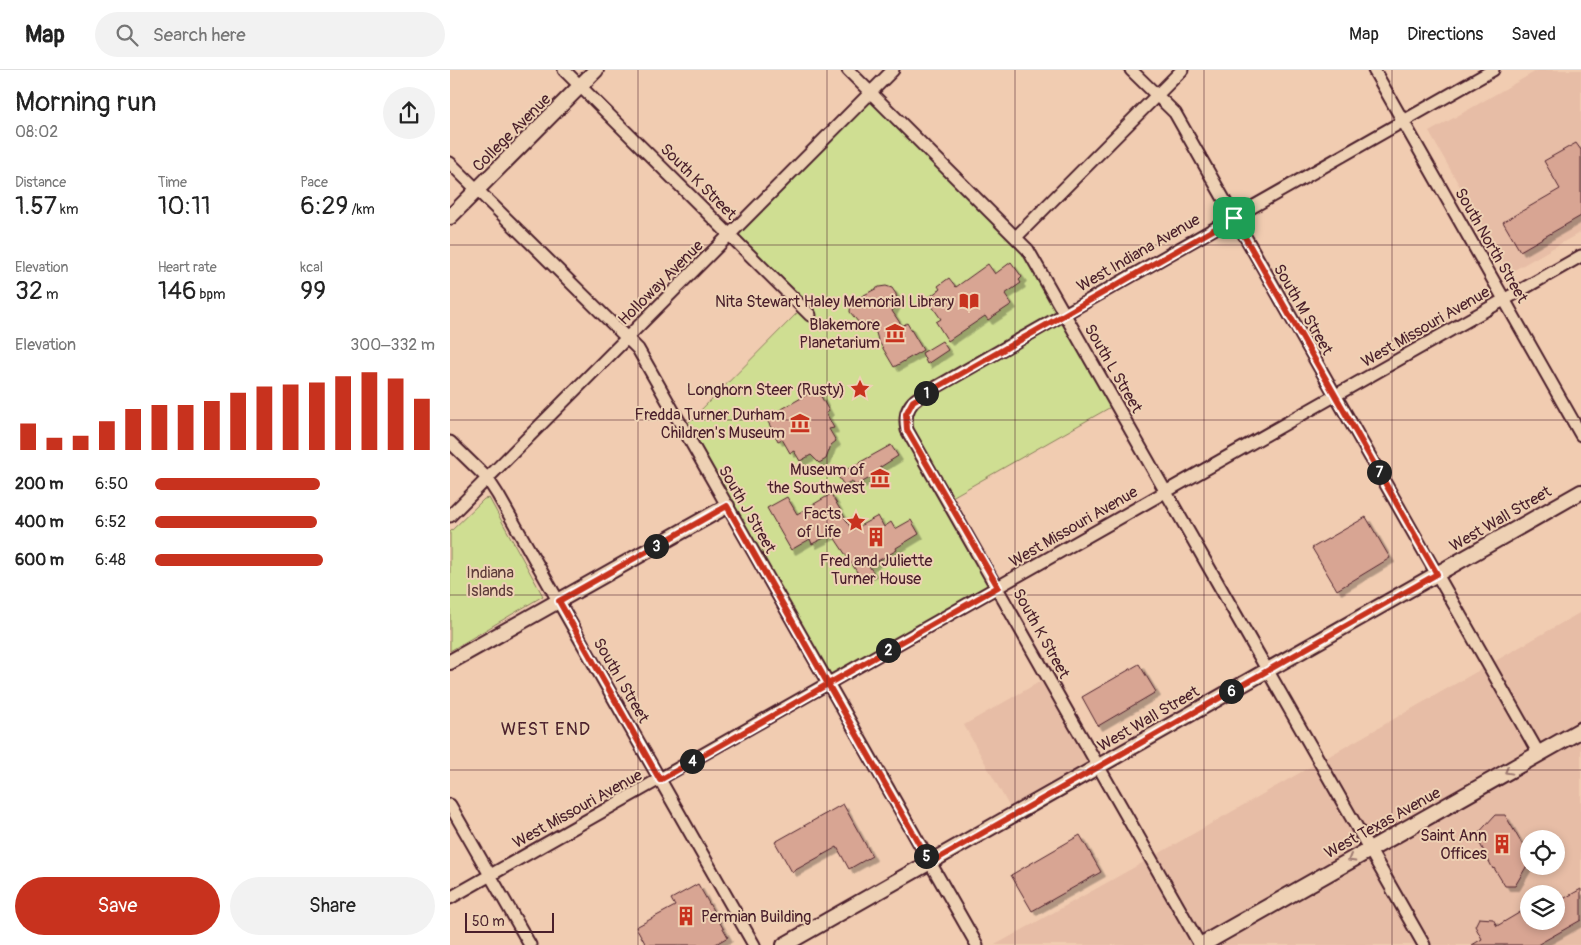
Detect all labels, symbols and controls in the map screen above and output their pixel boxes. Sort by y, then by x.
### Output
search box [95,12,445,57]
text: Map [25,20,65,49]
icon: search [113,21,141,49]
text: Search here [153,23,246,47]
text: Map [1349,23,1379,46]
text: Directions [1407,23,1483,46]
text: Saved [1511,23,1556,46]
text: Morning run [15,85,157,120]
button: share [383,87,435,139]
street label: College Avenue [468,89,555,176]
text: 08:02 [15,122,58,142]
street label: South K Street [656,139,741,224]
text: Distance [15,174,66,191]
text: Time [158,174,187,191]
text: Pace [300,174,328,191]
street label: South North Street [1450,184,1532,307]
text: 1.57 [15,191,57,222]
text: 10:11 [158,191,211,222]
text: 6:29 [300,191,348,222]
pin [1213,197,1255,239]
text: km [57,201,78,218]
text: /km [348,201,375,218]
icon: arrive [1220,204,1248,232]
street label: West Indiana Avenue [1073,209,1204,296]
street label: Holloway Avenue [614,236,708,330]
text: Elevation [15,259,68,276]
text: Heart rate [158,259,217,276]
text: kcal [300,259,323,276]
street label: South M Street [1269,260,1338,359]
text: 32 [15,276,43,307]
text: 146 [158,276,196,307]
text: 99 [300,276,326,307]
street label: West Missouri Avenue [1358,282,1493,372]
text: m [43,286,58,303]
text: bpm [196,286,225,303]
library icon: Nita Stewart Haley Memorial Library [958,290,980,312]
place label: Nita Stewart Haley Memorial Library [715,292,954,312]
place label: Blakemore Planetarium [799,315,880,353]
street label: South L Street [1080,321,1147,417]
museum icon: Blakemore Planetarium [884,322,906,344]
text: Elevation [15,335,76,355]
text: 300–332 m [350,335,435,355]
place icon: Longhorn Steer (Rusty) [849,378,871,400]
place label: Longhorn Steer (Rusty) [687,380,845,400]
pin: 1 [914,380,938,406]
text: 1 [924,385,929,402]
place label: Fredda Turner Durham Children's Museum [635,405,785,443]
museum icon: Fredda Turner Durham Children's Museum [789,412,811,434]
place label: Museum of the Southwest [766,460,866,498]
pin: 7 [1366,460,1392,484]
street label: South J Street [714,462,781,557]
text: 7 [1376,464,1383,481]
museum icon: Museum of the Southwest [869,467,891,489]
text: 200 m [15,474,63,494]
text: 6:50 [95,474,128,494]
street label: West Wall Street [1446,481,1555,556]
street label: West Missouri Avenue [1006,482,1141,572]
place label: Facts of Life [797,504,841,542]
place icon: Facts of Life [845,511,867,533]
text: 400 m [15,512,64,532]
text: 6:52 [95,512,126,532]
building icon: Fred and Juliette Turner House [865,526,887,548]
pin: 3 [644,534,668,558]
text: 3 [653,538,660,555]
text: 600 m [15,550,64,570]
text: 6:48 [95,550,126,570]
place label: Fred and Juliette Turner House [820,551,932,589]
park label: Indiana Islands [466,563,514,601]
street label: South K Street [1008,585,1074,683]
street label: South I Street [589,634,654,727]
pin: 2 [876,638,900,662]
text: 2 [885,642,892,659]
pin: 6 [1218,678,1244,704]
street label: West Wall Street [1094,681,1203,756]
text: 6 [1227,683,1236,700]
district label: WEST END [501,718,591,741]
pin: 4 [680,748,704,774]
text: 4 [688,753,697,770]
street label: West Missouri Avenue [509,765,646,853]
one-way arrow [1504,765,1513,775]
street label: West Texas Avenue [1321,783,1444,863]
place label: Saint Ann Offices [1420,826,1487,864]
map controls [1520,830,1565,930]
button: locate [1520,830,1565,875]
building icon: Saint Ann Offices [1491,833,1513,855]
pin: 5 [914,844,938,868]
text: 5 [923,848,930,865]
one-way arrow [1347,853,1356,863]
button: Save [15,877,220,935]
button: Share [230,877,435,935]
button: layers [1520,885,1565,930]
building icon: Permian Building [675,905,697,927]
place label: Permian Building [701,907,811,927]
scale bar [465,910,554,933]
text: 50 m [472,913,505,930]

